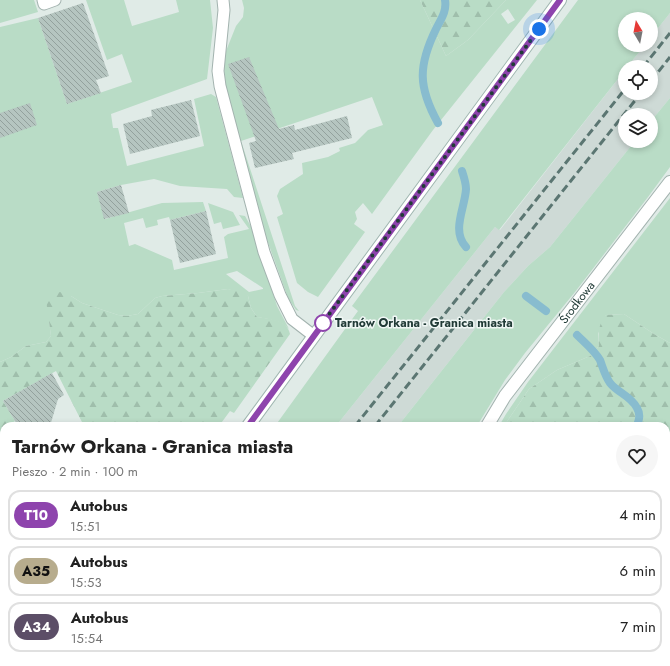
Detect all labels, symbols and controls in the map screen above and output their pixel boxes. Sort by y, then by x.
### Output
north arrow [618,12,658,52]
map controls [618,12,658,148]
your location [529,19,549,39]
button: locate [618,60,658,100]
button: layers [618,108,658,148]
street label: Środkowa [555,277,599,328]
marker: Tarnów Orkana - Granica miasta [314,314,332,332]
place label: Tarnów Orkana - Granica miasta [335,314,513,332]
text: Tarnów Orkana - Granica miasta [12,433,293,460]
button: heart [616,435,658,477]
text: Pieszo · 2 min · 100 m [12,462,138,481]
text: Autobus [70,495,128,517]
text: 4 min [619,504,656,526]
text: T10 [24,505,48,525]
text: 15:51 [70,517,100,536]
text: Autobus [70,551,128,573]
text: 6 min [619,560,656,582]
text: A35 [22,561,50,581]
text: 15:53 [70,573,102,592]
text: Autobus [71,607,128,629]
text: 7 min [620,616,656,638]
text: A34 [22,617,51,637]
text: 15:54 [71,629,103,648]

